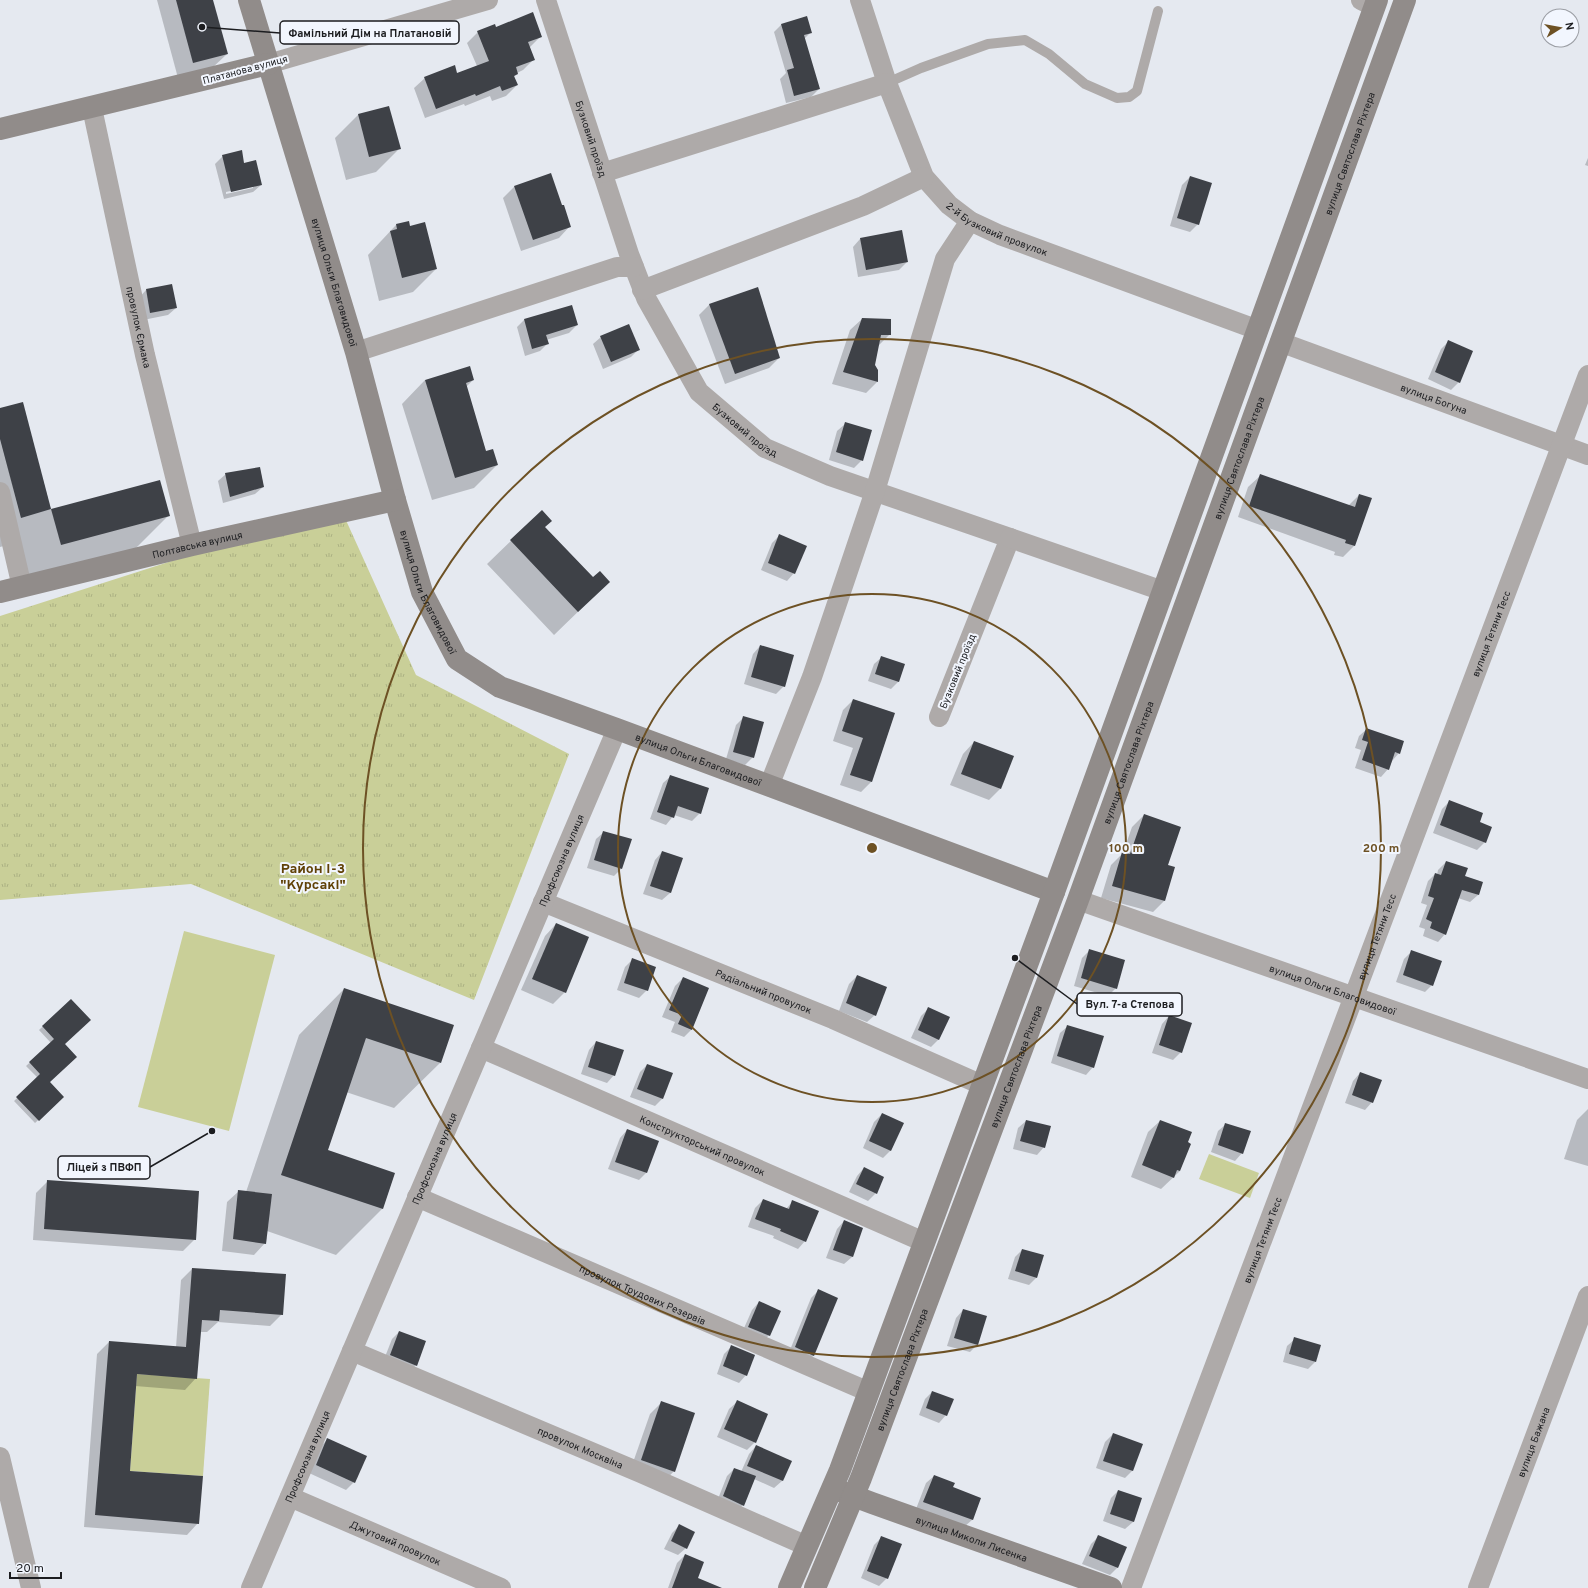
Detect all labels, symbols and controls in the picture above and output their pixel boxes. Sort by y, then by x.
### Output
north arrow [1540,8,1580,48]
callout: Фамільний Дім на Платановій [280,21,459,44]
text: N [1561,21,1576,31]
text: Фамільний Дім на Платановій [288,27,452,41]
street label: Платанова вулиця [201,53,289,88]
street label: вулиця Святослава Ріхтера [1322,91,1379,217]
street label: Бузковий проїзд [571,99,609,180]
street label: 2-й Бузковий провулок [943,200,1049,260]
street label: вулиця Ольги Благовидової [308,217,359,349]
street label: провулок Єрмака [122,285,153,370]
street label: вулиця Богуна [1398,382,1469,418]
street label: вулиця Святослава Ріхтера [1212,395,1268,522]
street label: Бузковий проїзд [709,401,779,461]
street label: Полтавська вулиця [151,529,244,562]
street label: вулиця Ольги Благовидової [396,529,459,657]
street label: вулиця Тетяни Тесс [1470,589,1514,679]
street label: Бузковий проїзд [937,632,979,711]
street label: вулиця Святослава Ріхтера [1101,700,1158,826]
street label: вулиця Ольги Благовидової [633,731,763,790]
street label: Профсоюзна вулиця [537,813,588,909]
centre of rings [865,841,879,855]
text: 100 m [1109,841,1143,857]
text: 200 m [1363,841,1399,857]
district label: Район І-3 "Курсакі" [280,861,346,894]
street label: вулиця Тетяни Тесс [1356,892,1400,982]
street label: вулиця Ольги Благовидової [1267,963,1398,1019]
street label: Радіальний провулок [713,967,814,1018]
callout: Вул. 7-а Степова [1077,993,1182,1016]
text: Вул. 7-а Степова [1086,998,1174,1012]
street label: вулиця Святослава Ріхтера [988,1004,1046,1130]
street label: Профсоюзна вулиця [410,1111,461,1207]
street label: Конструкторський провулок [637,1113,767,1180]
callout: Ліцей з ПВФП [58,1156,150,1179]
text: Ліцей з ПВФП [66,1161,142,1175]
street label: вулиця Тетяни Тесс [1241,1195,1286,1285]
street label: провулок Трудових Резервів [577,1263,708,1329]
street label: вулиця Святослава Ріхтера [874,1307,932,1433]
street label: вулиця Бажана [1515,1406,1554,1479]
street label: Профсоюзна вулиця [283,1409,334,1505]
street label: провулок Москвіна [535,1425,625,1473]
street label: вулиця Миколи Лисенка [914,1514,1029,1566]
street label: Джутовий провулок [347,1519,443,1569]
scale bar [10,1554,61,1580]
text: 20 m [16,1561,44,1577]

